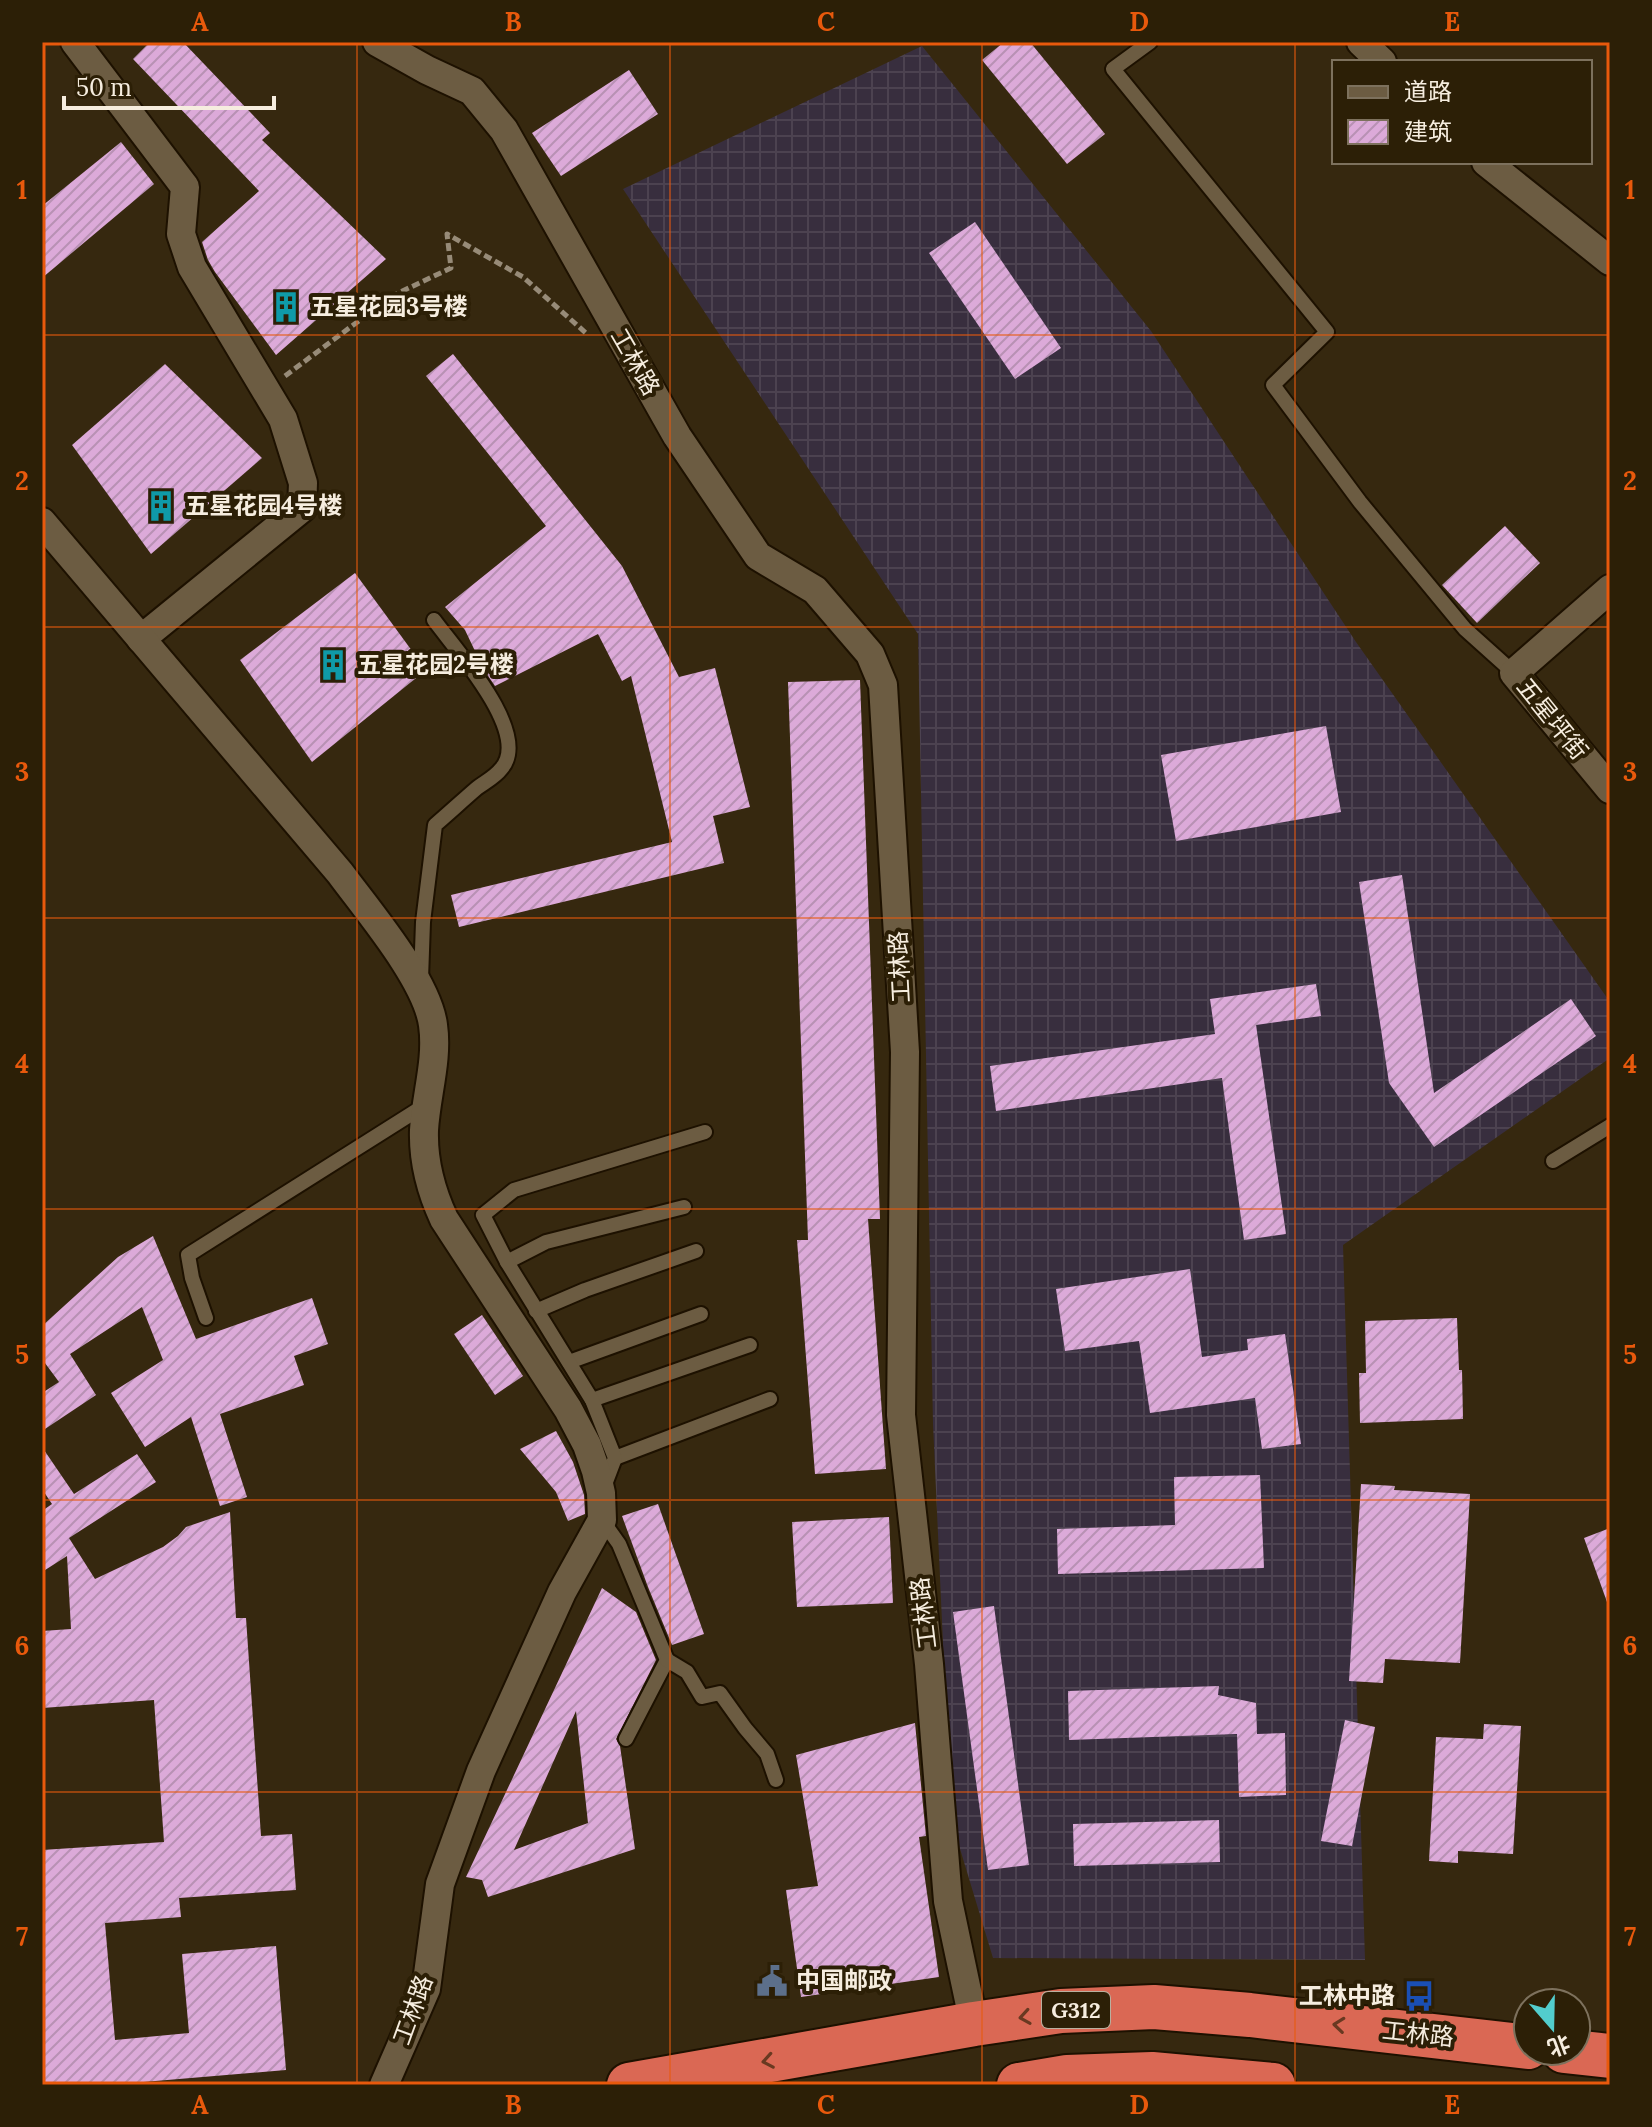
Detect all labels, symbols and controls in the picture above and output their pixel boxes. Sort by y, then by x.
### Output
text: A [191,5,209,38]
text: B [504,5,522,38]
text: C [817,5,835,38]
text: D [1129,5,1149,38]
text: E [1444,5,1460,38]
scale bar [64,60,274,110]
legend [1332,60,1592,164]
text: 50 m [76,72,132,103]
text: 道路 [1404,76,1452,107]
text: 建筑 [1404,116,1452,147]
text: 1 [17,173,27,206]
text: 1 [1625,173,1635,206]
building icon: 五星花园3号楼 [269,290,303,324]
place label: 五星花园3号楼 [310,291,467,322]
street label: 工林路 [604,323,667,401]
text: 2 [15,464,29,497]
text: 2 [1623,464,1637,497]
building icon: 五星花园4号楼 [144,489,178,523]
place label: 五星花园4号楼 [185,490,342,521]
building icon: 五星花园2号楼 [316,648,350,682]
place label: 五星花园2号楼 [357,649,514,680]
street label: 五星坪街 [1510,672,1595,766]
text: 3 [15,755,29,788]
text: 3 [1623,755,1637,788]
street label: 工林路 [882,930,917,1004]
text: 4 [15,1047,29,1080]
text: 4 [1623,1047,1637,1080]
text: 5 [15,1338,29,1371]
text: 5 [1623,1338,1637,1371]
street label: 工林路 [904,1575,943,1651]
text: 6 [15,1629,29,1662]
text: 6 [1623,1629,1637,1662]
text: 7 [16,1920,28,1953]
text: 7 [1624,1920,1636,1953]
public building icon: 中国邮政 [755,1964,789,1998]
place label: 中国邮政 [796,1965,892,1996]
street label: 工林路 [386,1971,439,2049]
bus stop icon: 工林中路 [1402,1979,1436,2013]
place label: 工林中路 [1299,1980,1395,2011]
north arrow [1512,1987,1592,2067]
road number: G312 [1042,1992,1110,2028]
one-way arrow [1018,2007,1031,2024]
street label: 工林路 [1381,2014,1455,2053]
one-way arrow [1332,2017,1345,2034]
text: 北 [1544,2029,1574,2063]
one-way arrow [762,2051,775,2068]
text: A [191,2088,209,2121]
text: B [504,2088,522,2121]
text: C [817,2088,835,2121]
text: D [1129,2088,1149,2121]
text: E [1444,2088,1460,2121]

